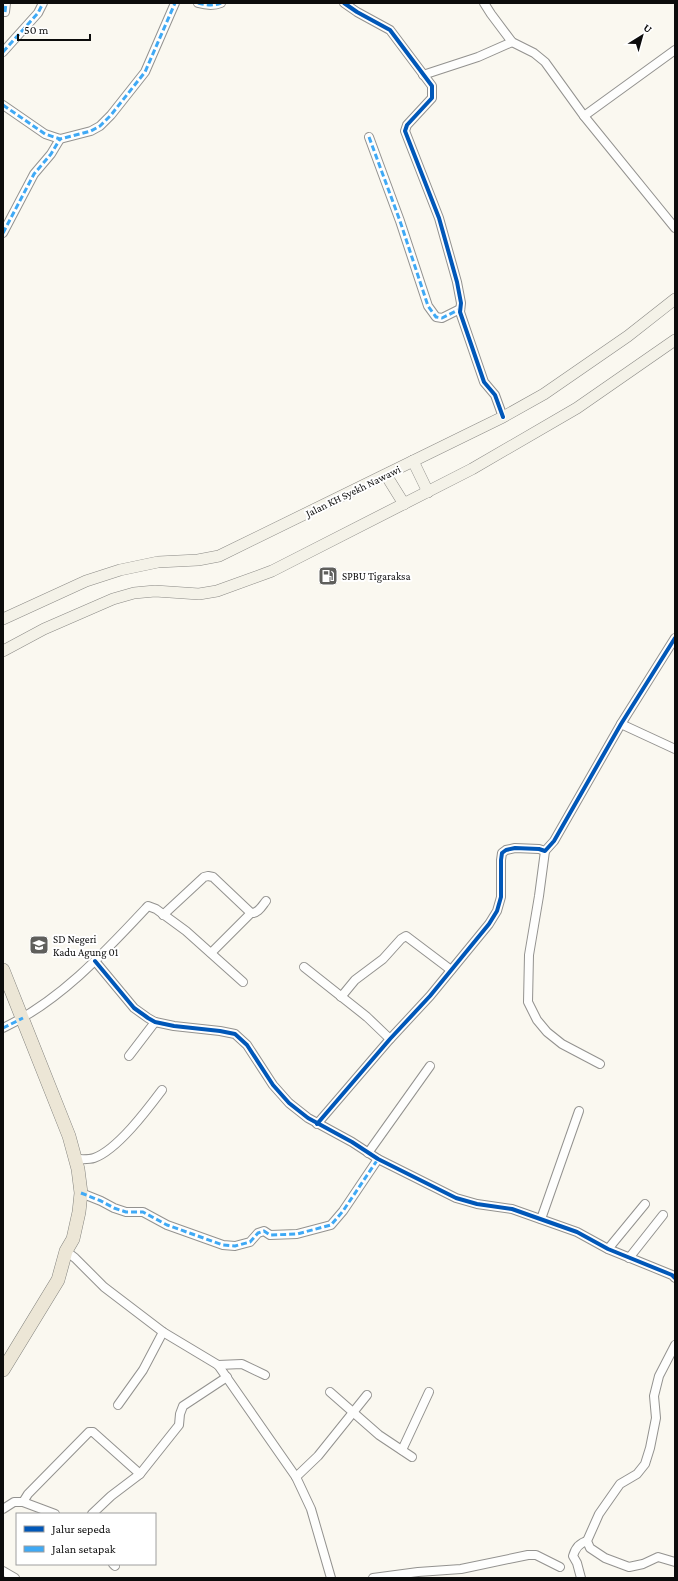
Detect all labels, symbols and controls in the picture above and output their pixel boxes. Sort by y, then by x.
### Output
scale bar [18,16,90,42]
north arrow [622,16,662,56]
text: U [641,21,655,35]
text: 50 m [24,23,49,37]
street label: Jalan KH Syekh Nawawi [303,463,403,521]
fuel station icon: SPBU Tigaraksa [317,565,339,587]
place label: SPBU Tigaraksa [342,570,411,583]
place label: SD Negeri Kadu Agung 01 [53,933,119,959]
school or university icon: SD Negeri Kadu Agung 01 [28,934,50,956]
legend [16,1513,156,1565]
text: Jalur sepeda [51,1522,111,1536]
text: Jalan setapak [51,1542,116,1556]

